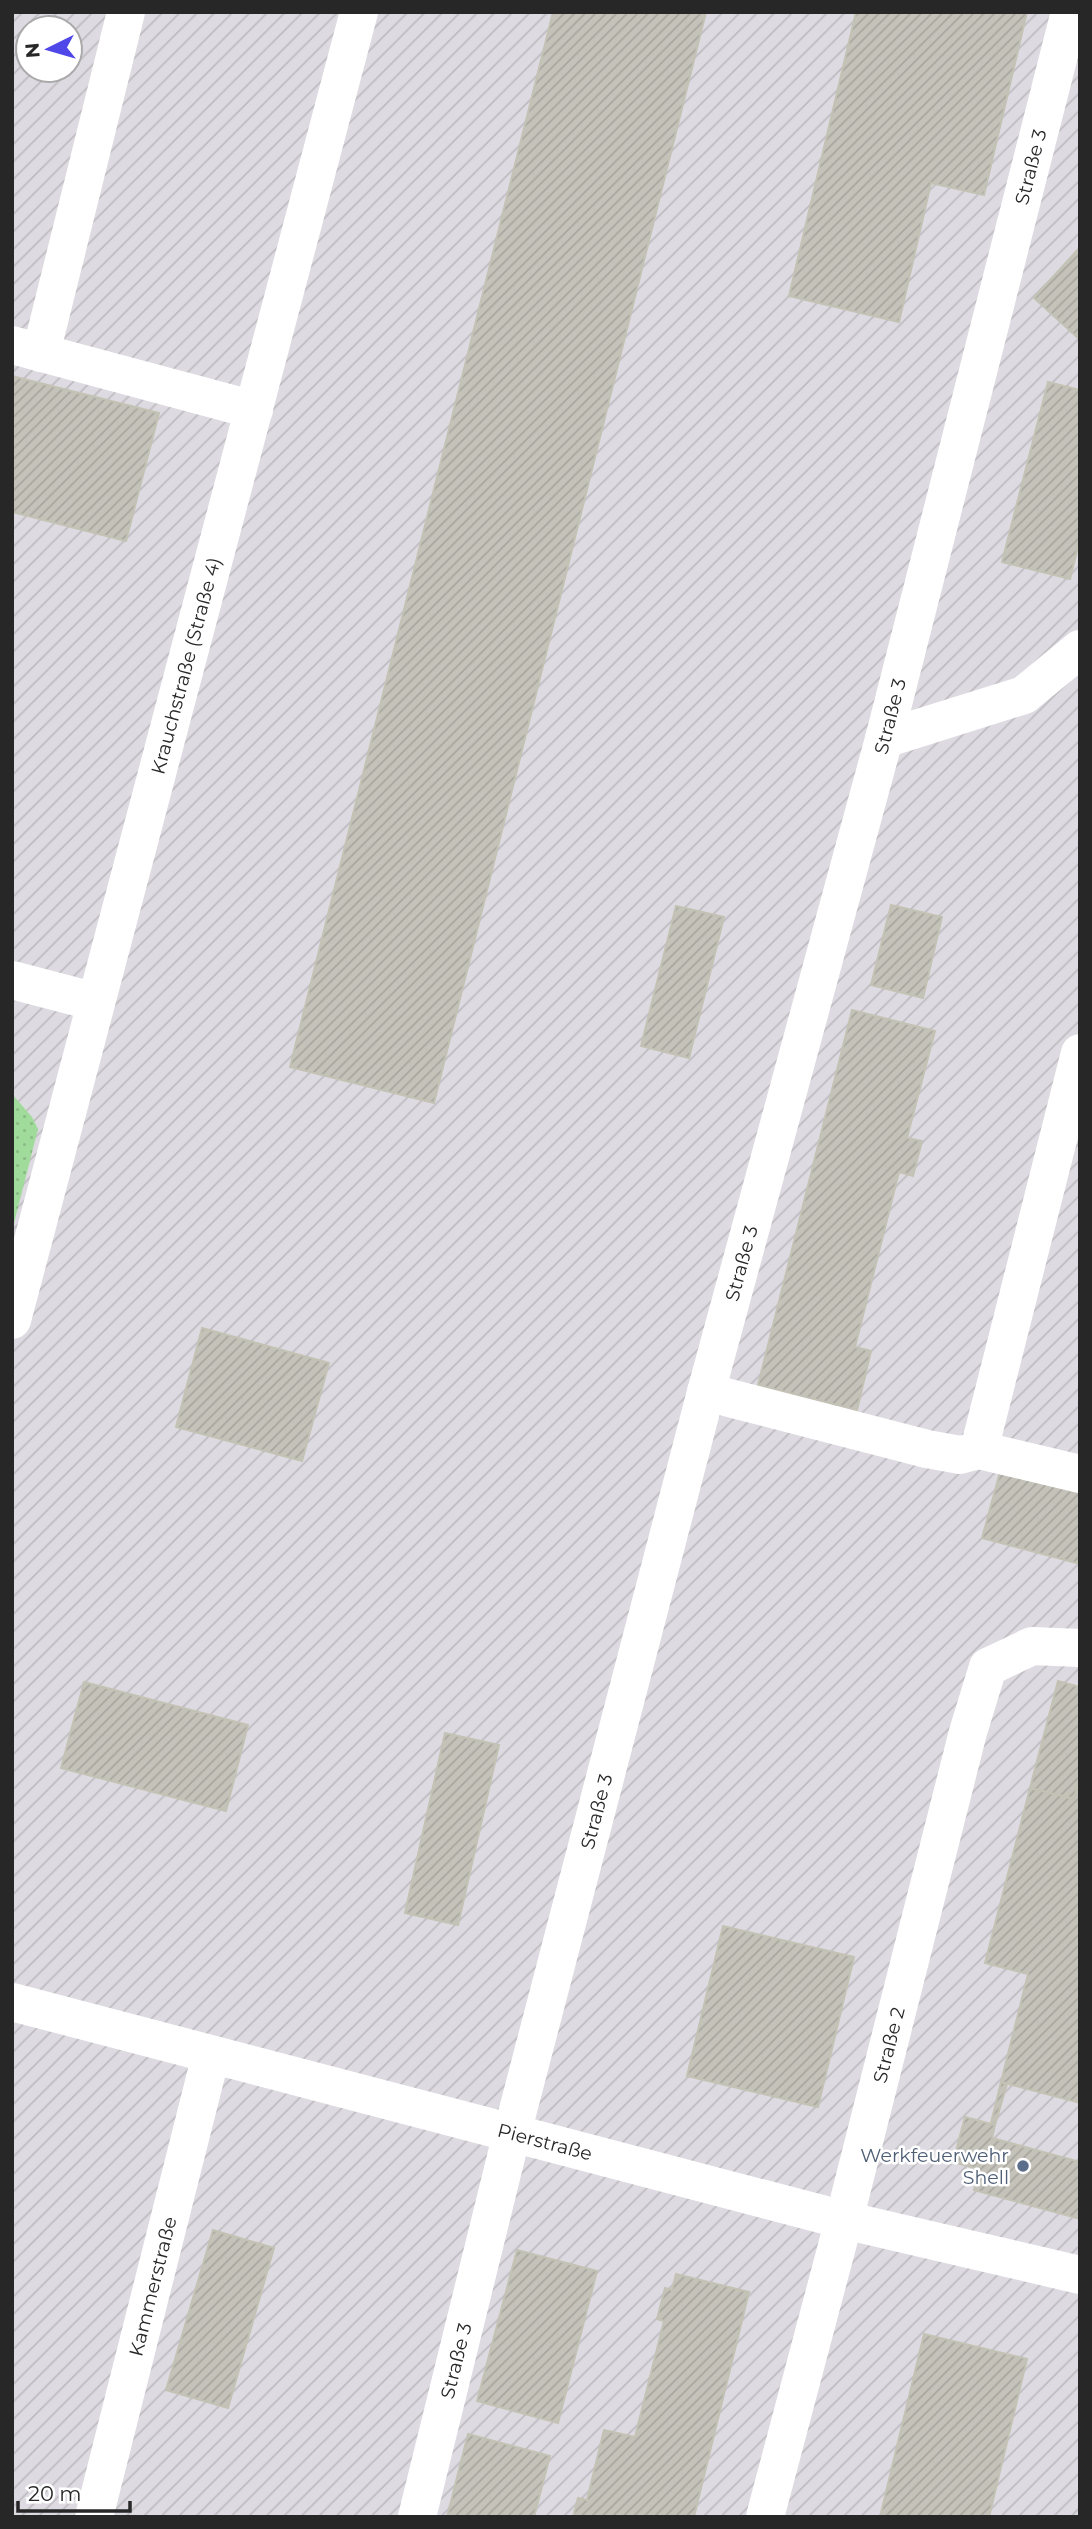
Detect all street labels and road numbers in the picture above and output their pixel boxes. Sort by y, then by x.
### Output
street label: Straße 3 [1010,126,1051,207]
street label: Krauchstraße (Straße 4) [146,555,225,777]
street label: Straße 3 [869,676,911,757]
street label: Straße 3 [720,1223,762,1304]
street label: Straße 3 [575,1771,617,1852]
street label: Straße 2 [868,2004,909,2085]
street label: Pierstraße [495,2118,595,2165]
street label: Kammerstraße [124,2214,181,2358]
street label: Straße 3 [435,2320,476,2401]

